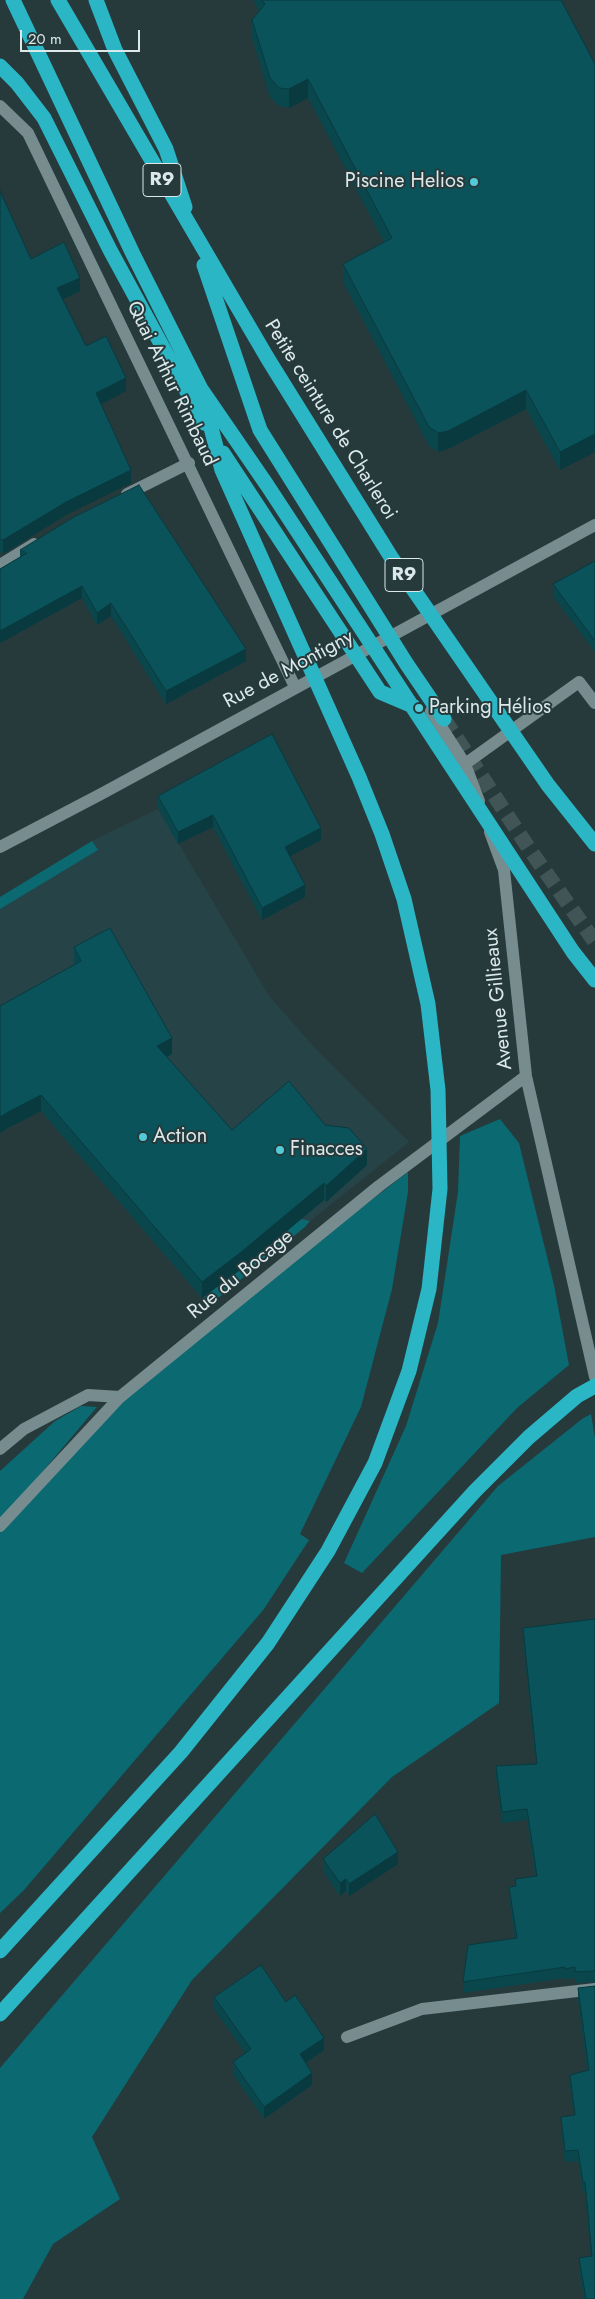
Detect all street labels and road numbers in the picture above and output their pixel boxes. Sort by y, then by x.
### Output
road number: R9 [143,164,181,196]
street label: Quai Arthur Rimbaud [121,298,221,470]
street label: Petite ceinture de Charleroi [259,316,401,524]
road number: R9 [385,558,423,592]
street label: Rue de Montigny [220,626,358,714]
street label: Avenue Gillieaux [480,927,518,1071]
street label: Rue du Bocage [183,1225,299,1325]

